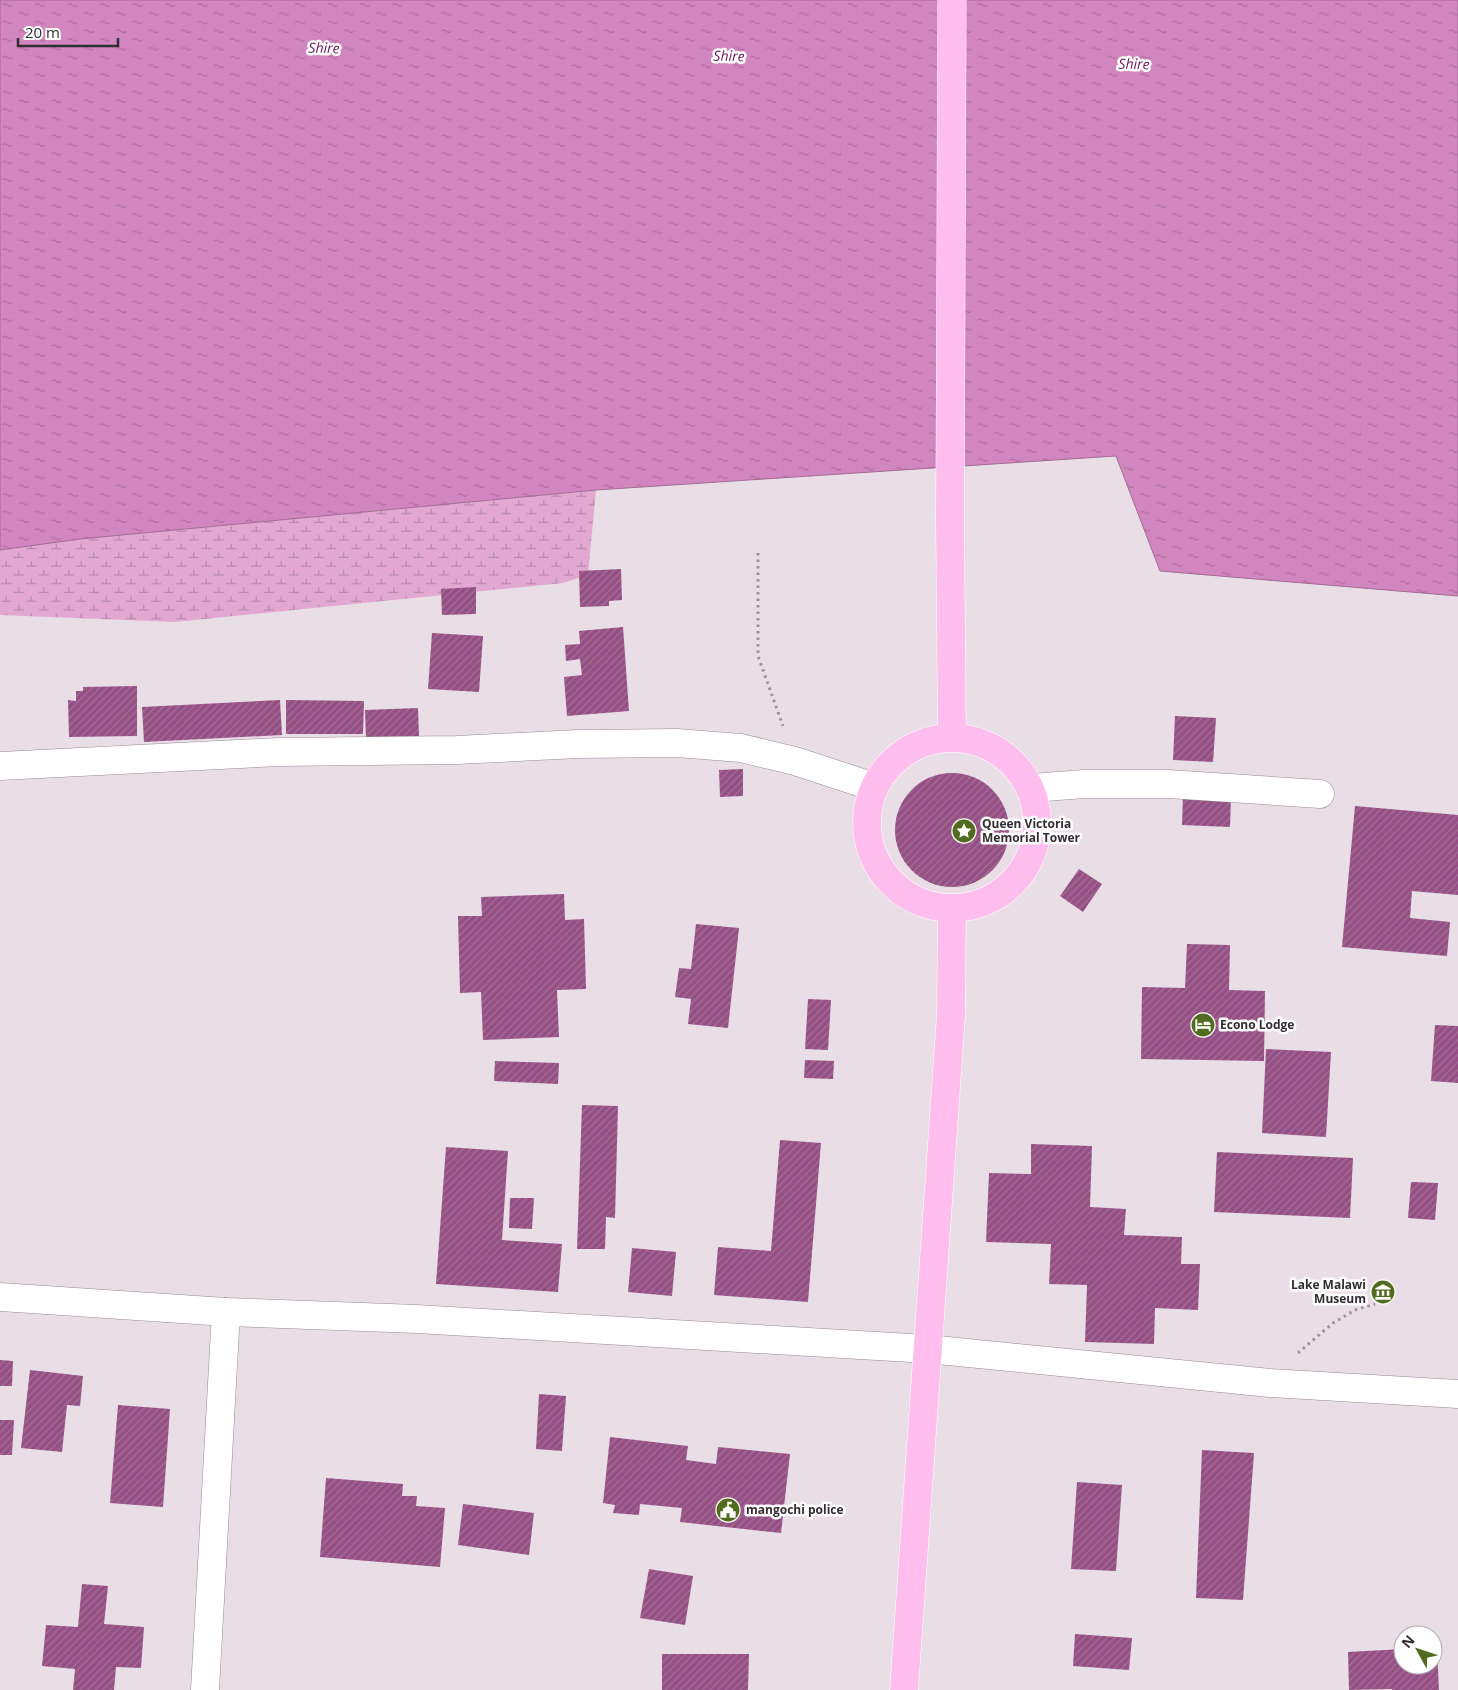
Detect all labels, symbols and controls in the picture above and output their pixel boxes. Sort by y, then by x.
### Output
scale bar [18,15,118,47]
text: 20 m [25,22,60,42]
water label: Shire [308,38,340,57]
water label: Shire [713,46,745,65]
water label: Shire [1118,54,1150,73]
place label: Queen Victoria Memorial Tower [982,815,1080,846]
place icon: Queen Victoria Memorial Tower [951,818,977,844]
hotel icon: Econo Lodge [1190,1012,1216,1038]
place label: Econo Lodge [1220,1016,1294,1033]
place label: Lake Malawi Museum [1291,1276,1366,1307]
museum icon: Lake Malawi Museum [1370,1279,1396,1305]
public building icon: mangochi police [715,1497,741,1523]
place label: mangochi police [746,1501,844,1518]
north arrow [1393,1625,1443,1675]
text: N [1397,1631,1419,1652]

